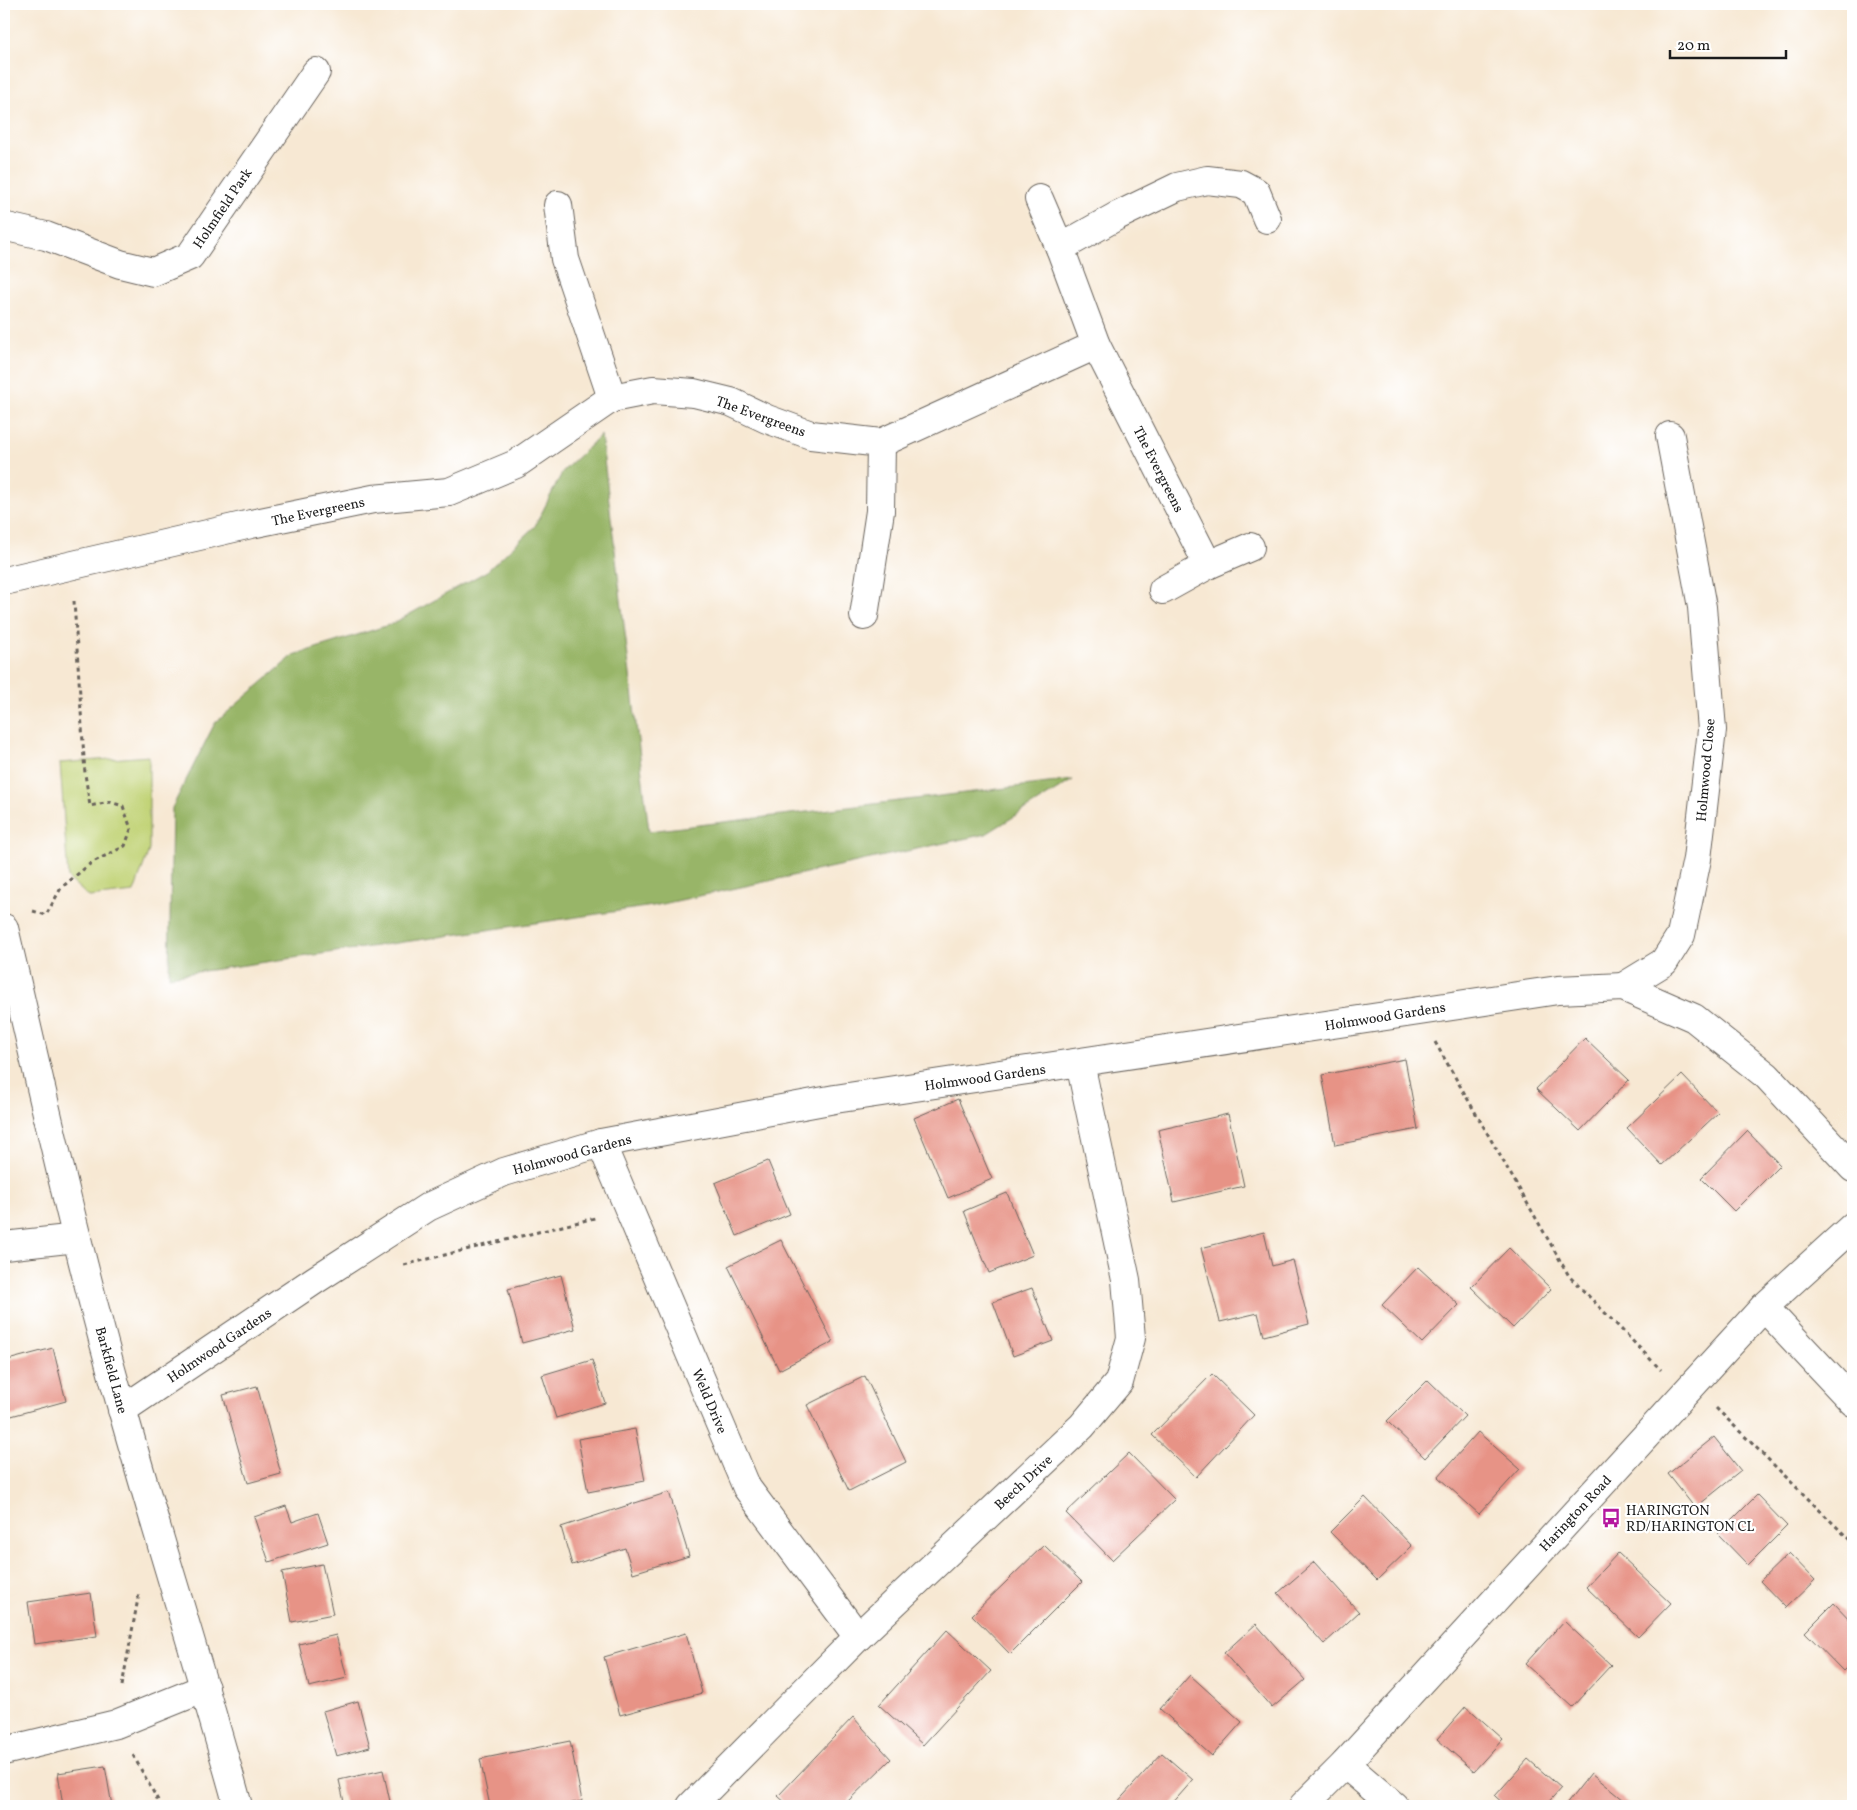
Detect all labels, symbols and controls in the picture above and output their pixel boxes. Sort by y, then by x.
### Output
scale bar [1670,28,1786,60]
text: 20 m [1677,36,1710,57]
street label: Holmfield Park [189,165,257,253]
street label: The Evergreens [713,392,808,442]
street label: The Evergreens [1128,423,1188,516]
street label: The Evergreens [270,493,367,532]
street label: Holmwood Close [1693,717,1721,823]
street label: Holmwood Gardens [1323,999,1447,1036]
street label: Holmwood Gardens [923,1061,1047,1096]
street label: Holmwood Gardens [511,1130,634,1180]
street label: Holmwood Gardens [164,1304,276,1388]
street label: Barkfield Lane [90,1325,131,1416]
street label: Weld Drive [686,1366,731,1437]
street label: Beech Drive [991,1451,1058,1515]
street label: Harington Road [1536,1472,1617,1556]
place label: HARINGTON RD/HARINGTON CL [1626,1502,1755,1537]
bus stop icon: HARINGTON RD/HARINGTON CL [1600,1507,1622,1529]

